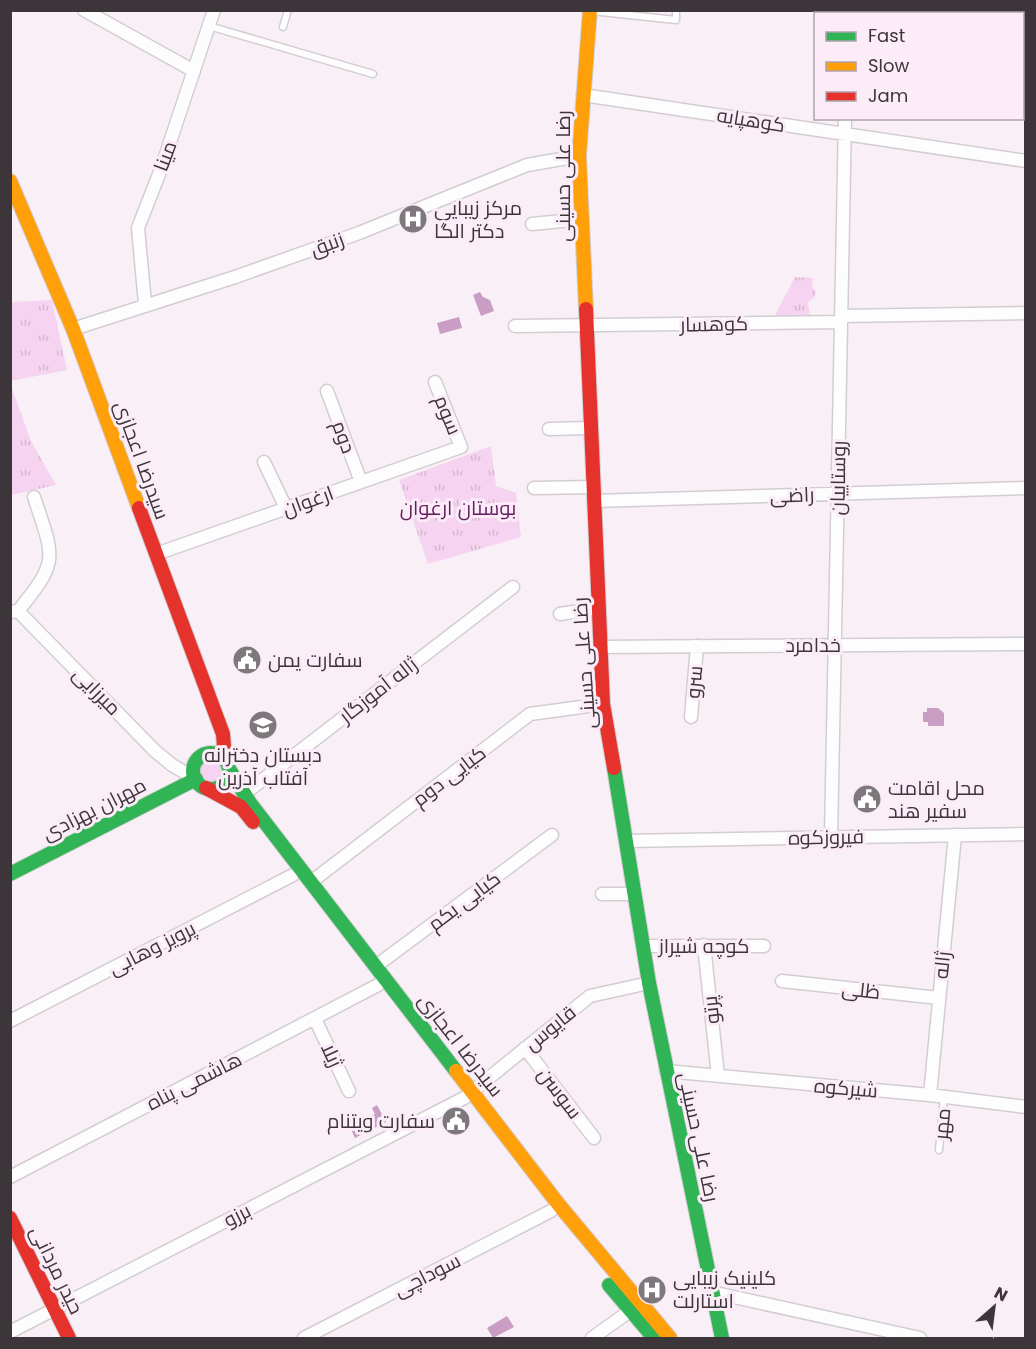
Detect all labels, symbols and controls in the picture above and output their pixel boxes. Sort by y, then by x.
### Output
legend [814,12,1024,120]
text: Fast [868,23,905,48]
text: Slow [868,53,910,78]
text: Jam [868,83,908,108]
street label: کوهپایه [715,101,787,139]
street label: رضا علی حسینی [549,110,577,242]
street label: مینا [147,137,183,175]
place label: مرکز زیبایی دکتر الگا [434,194,522,245]
hospital icon: مرکز زیبایی دکتر الگا [397,203,429,235]
street label: زنبق [306,225,348,263]
street label: کوهسار [679,309,748,339]
street label: سوم [427,391,469,439]
street label: سیدرضا اعجازی [108,397,176,523]
street label: دوم [325,417,363,457]
street label: روستاییان [823,440,853,516]
street label: ارغوان [278,479,338,523]
street label: راضی [769,480,815,510]
park label: بوستان ارغوان [400,494,516,522]
street label: رضا علی حسینی [565,596,603,730]
street label: خدامرد [785,631,841,659]
public building icon: سفارت یمن [231,644,263,676]
place label: سفارت یمن [268,646,362,674]
street label: ژاله آموزگار [332,650,424,730]
street label: میرزایی [66,660,128,722]
street label: سرو [679,664,709,700]
school or university icon: دبستان دخترانه آفتاب آذرین [247,709,279,741]
street label: کیایی دوم [406,739,492,813]
place label: دبستان دخترانه آفتاب آذرین [204,741,322,792]
street label: مهران بهزادی [37,771,151,847]
place label: محل اقامت سفیر هند [888,774,985,825]
public building icon: محل اقامت سفیر هند [851,783,883,815]
street label: فیروزکوه [788,822,864,852]
street label: کیایی یکم [422,864,506,938]
street label: پرویز وهابی [103,914,201,982]
street label: کوچه شیراز [657,932,750,960]
street label: ژاله [927,949,957,980]
street label: ظلی [840,974,882,1006]
street label: سیدرضا اعجازی [412,987,510,1103]
street label: پرتو [696,994,726,1026]
street label: قایوس [518,999,582,1057]
street label: ژیلا [314,1038,350,1072]
street label: هاشمی پناه [141,1045,247,1117]
street label: سوسن [531,1061,589,1125]
street label: رضا علی حسینی [672,1070,726,1204]
street label: شیرکوه [813,1071,879,1105]
public building icon: سفارت ویتنام [440,1105,472,1137]
place label: سفارت ویتنام [327,1107,435,1135]
street label: مهر [927,1107,957,1142]
street label: برزو [218,1196,256,1234]
street label: حیدر مردانی [24,1221,90,1319]
street label: سوداچی [389,1246,465,1304]
place label: کلینیک زیبایی استارلت [673,1264,776,1315]
hospital icon: کلینیک زیبایی استارلت [636,1274,668,1306]
north arrow [964,1277,1024,1337]
text: N [990,1281,1012,1307]

